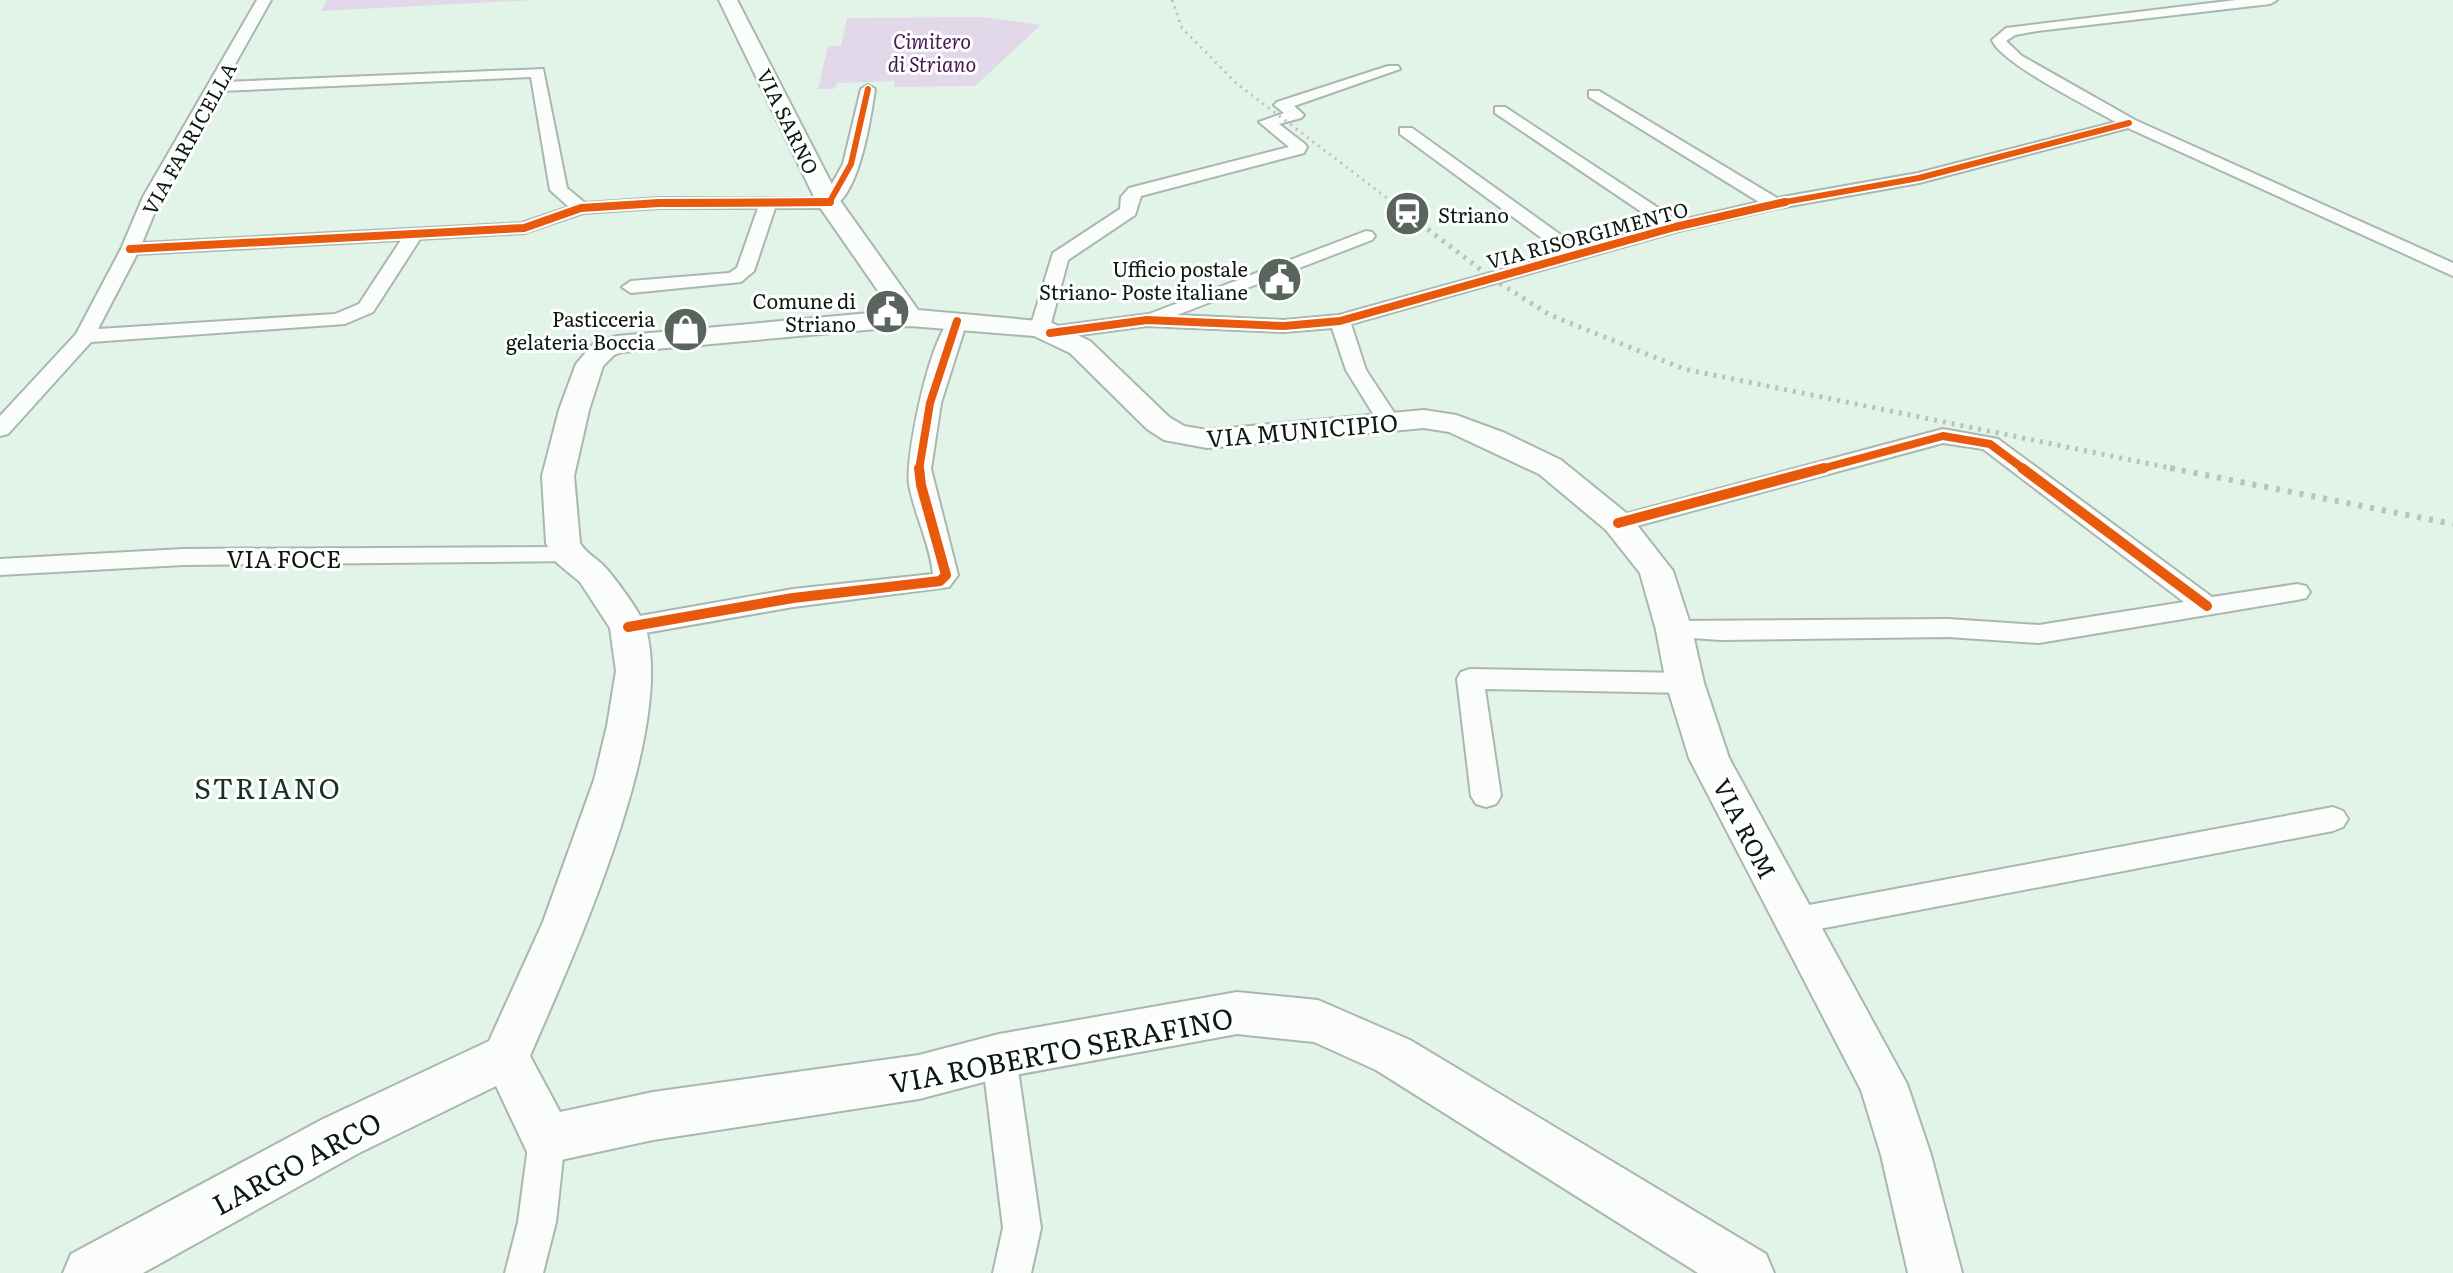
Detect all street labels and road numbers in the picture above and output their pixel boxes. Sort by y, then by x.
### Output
street label: VIA FARRICELLA [133,56,243,220]
street label: VIA SARNO [751,63,827,179]
street label: VIA RISORGIMENTO [1483,193,1691,275]
street label: VIA MUNICIPIO [1205,403,1399,455]
street label: VIA FOCE [227,540,341,575]
street label: VIA ROM [1706,772,1786,884]
street label: VIA ROBERTO SERAFINO [886,995,1236,1103]
street label: LARGO ARCO [204,1100,388,1224]

